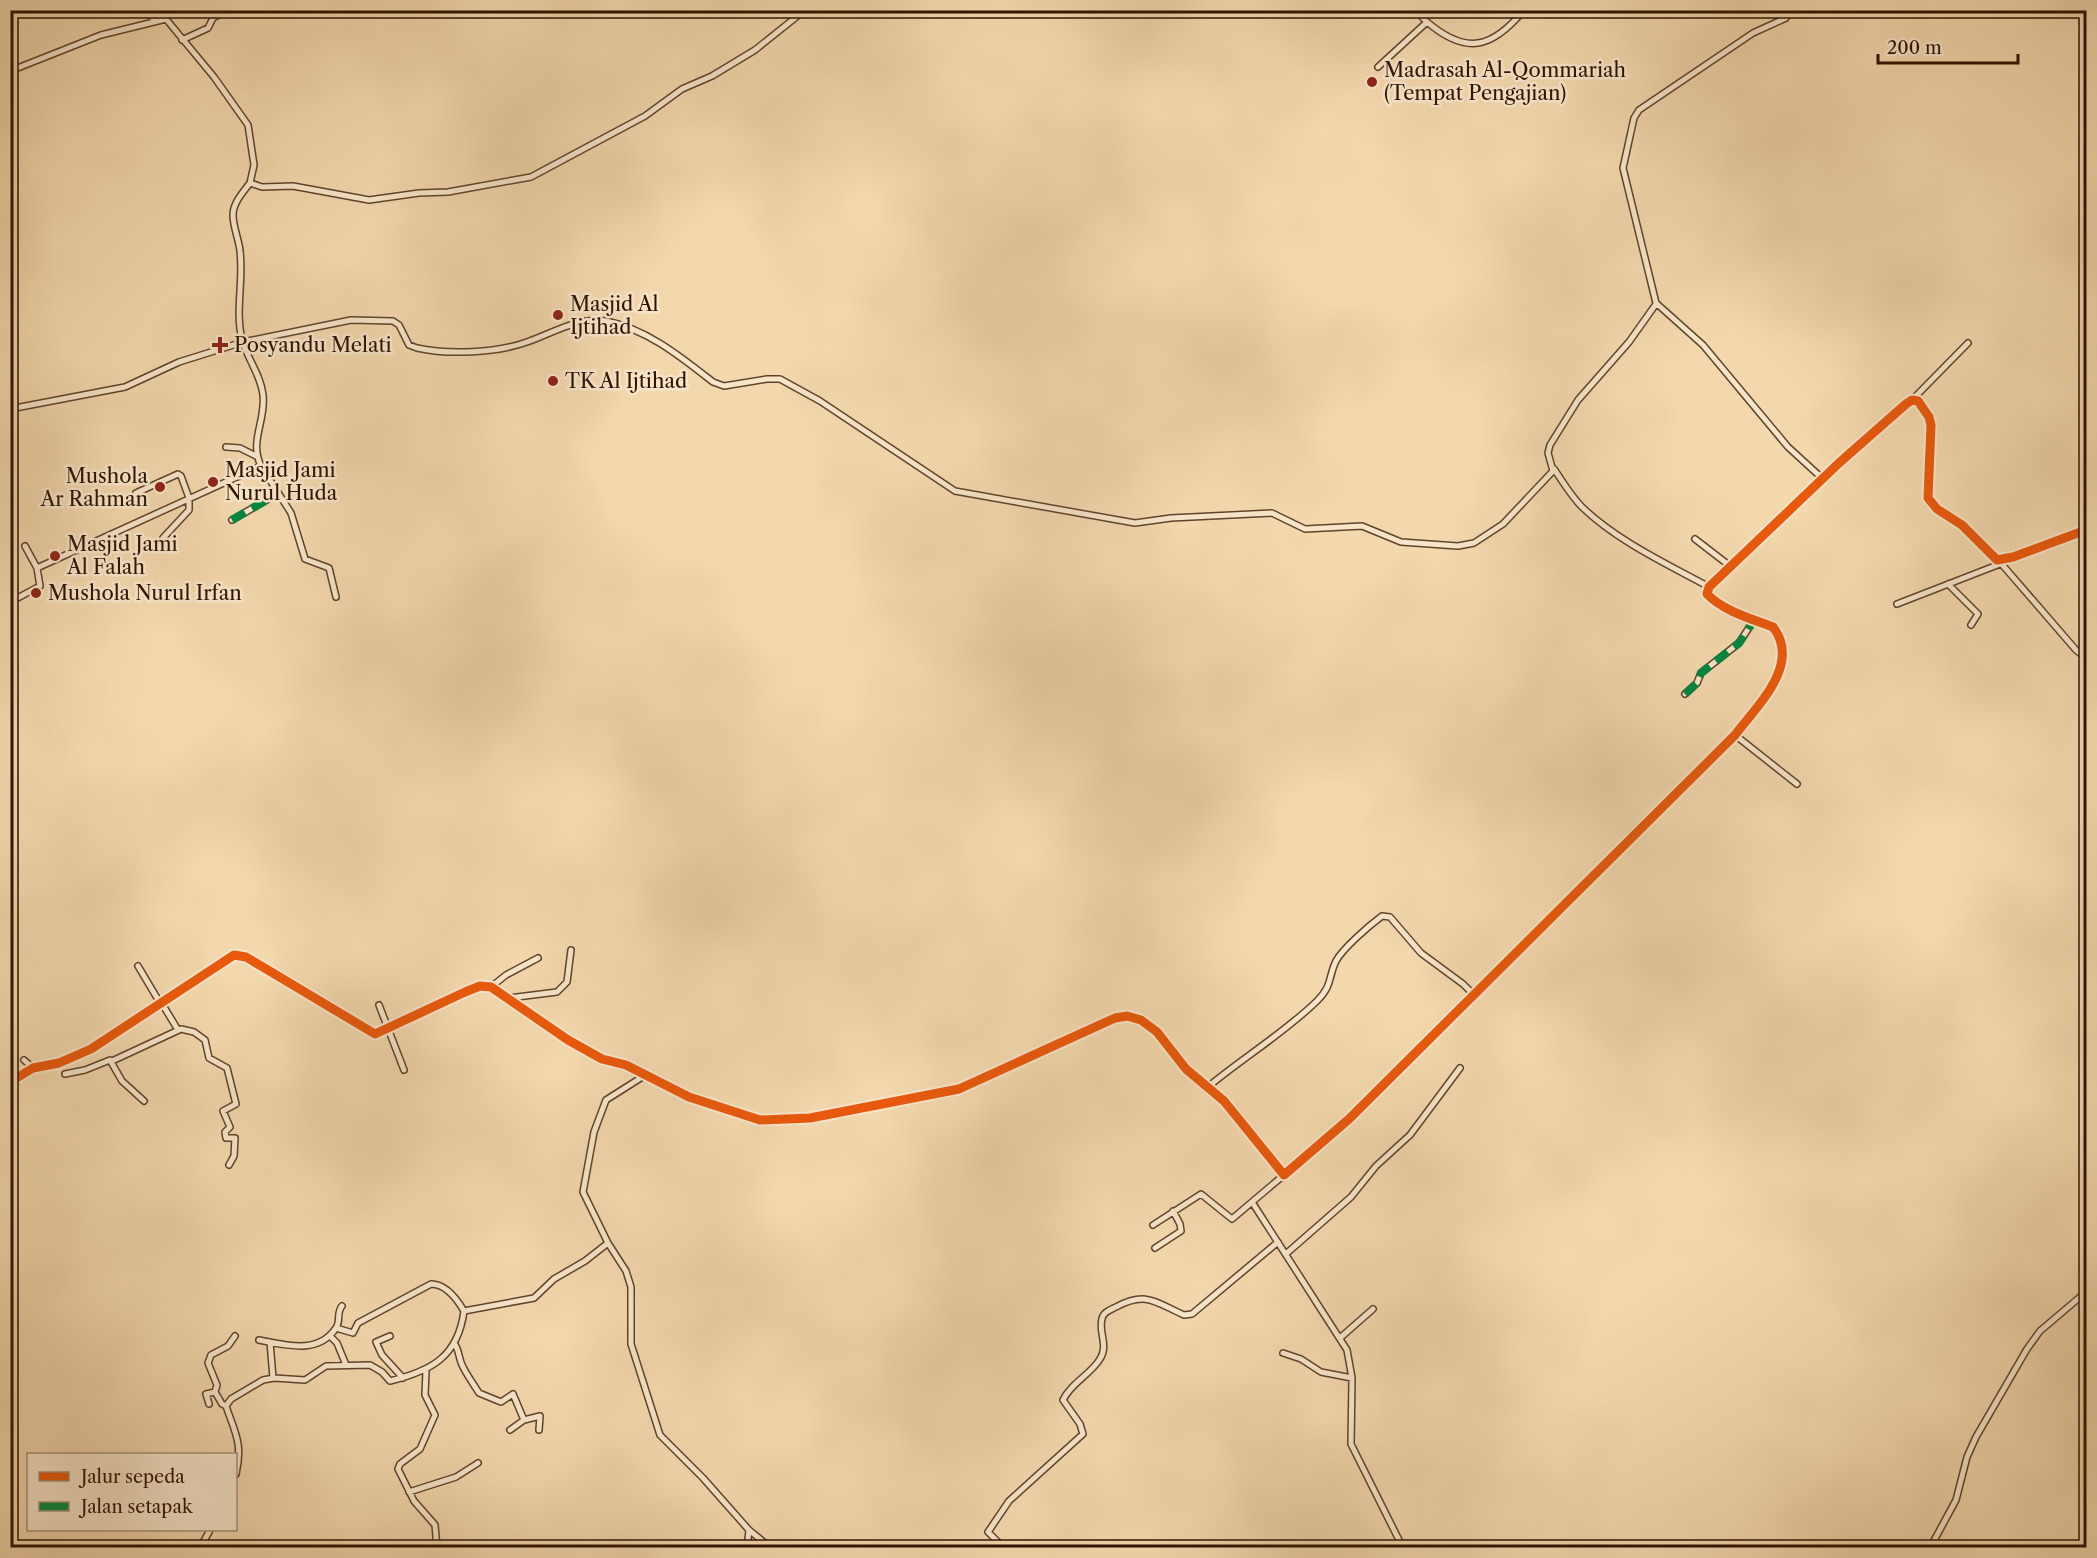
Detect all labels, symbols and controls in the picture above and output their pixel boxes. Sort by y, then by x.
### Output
scale bar [1878,27,2018,65]
text: 200 m [1887,37,1942,59]
place label: Madrasah Al-Qommariah (Tempat Pengajian) [1384,58,1627,105]
marker: Madrasah Al-Qommariah (Tempat Pengajian) [1365,75,1379,89]
place label: Masjid Al Ijtihad [570,292,659,339]
marker: Masjid Al Ijtihad [551,308,565,322]
place label: Posyandu Melati [234,333,392,357]
marker: Posyandu Melati [211,336,229,354]
place label: TK Al Ijtihad [565,369,687,393]
marker: TK Al Ijtihad [546,374,560,388]
place label: Masjid Jami Nurul Huda [225,458,338,505]
place label: Mushola Ar Rahman [39,464,148,511]
marker: Masjid Jami Nurul Huda [206,475,220,489]
marker: Mushola Ar Rahman [153,480,167,494]
place label: Masjid Jami Al Falah [66,532,178,579]
marker: Masjid Jami Al Falah [48,549,62,563]
place label: Mushola Nurul Irfan [48,581,242,605]
marker: Mushola Nurul Irfan [29,586,43,600]
legend [27,1453,237,1531]
text: Jalur sepeda [78,1466,185,1488]
text: Jalan setapak [78,1496,194,1518]

